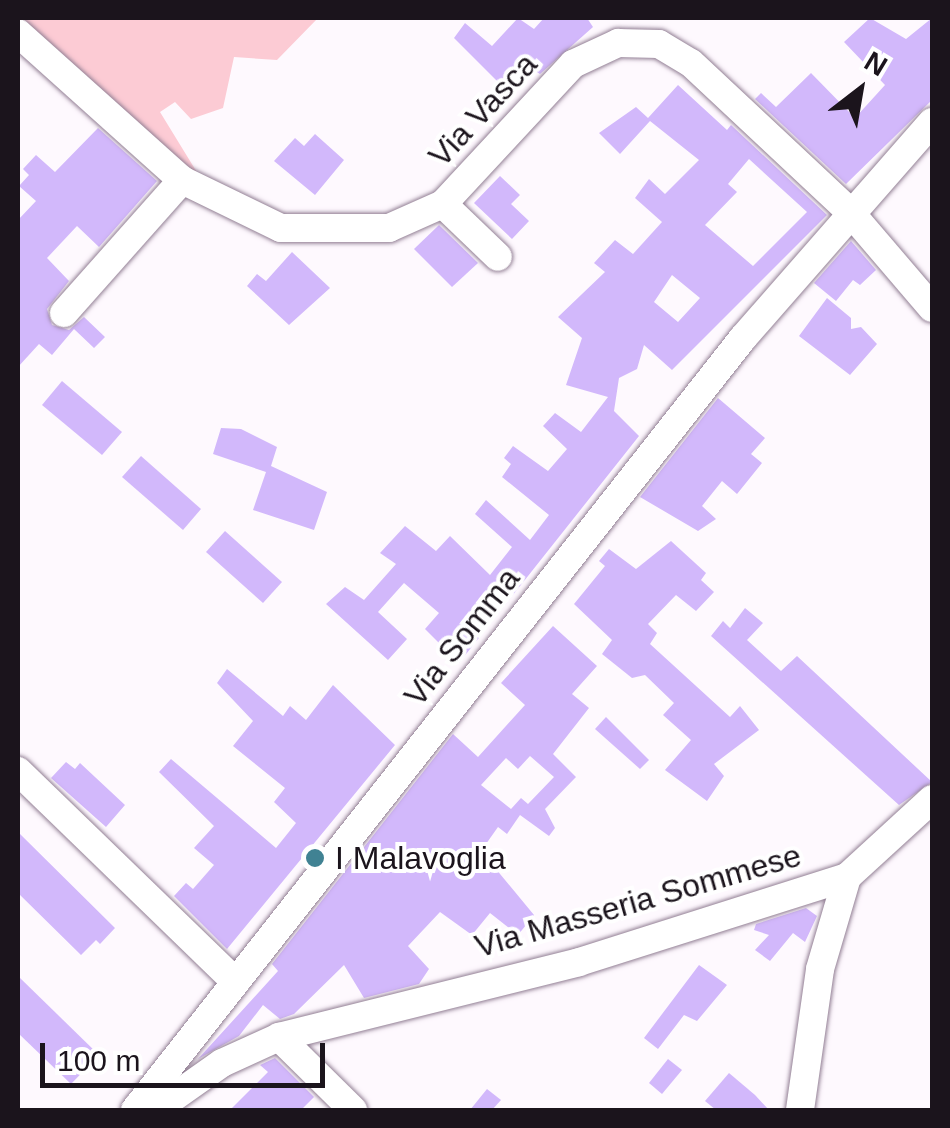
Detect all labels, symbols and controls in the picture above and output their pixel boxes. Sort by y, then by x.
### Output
north arrow [810,40,910,140]
street label: Via Vasca [421,45,545,175]
text: N [859,45,892,82]
street label: Via Somma [396,560,528,714]
street label: Via Masseria Sommese [471,836,805,966]
place label: I Malavoglia [335,839,506,877]
marker: I Malavoglia [304,847,326,869]
scale bar [45,1023,330,1085]
text: 100 m [57,1044,140,1077]

